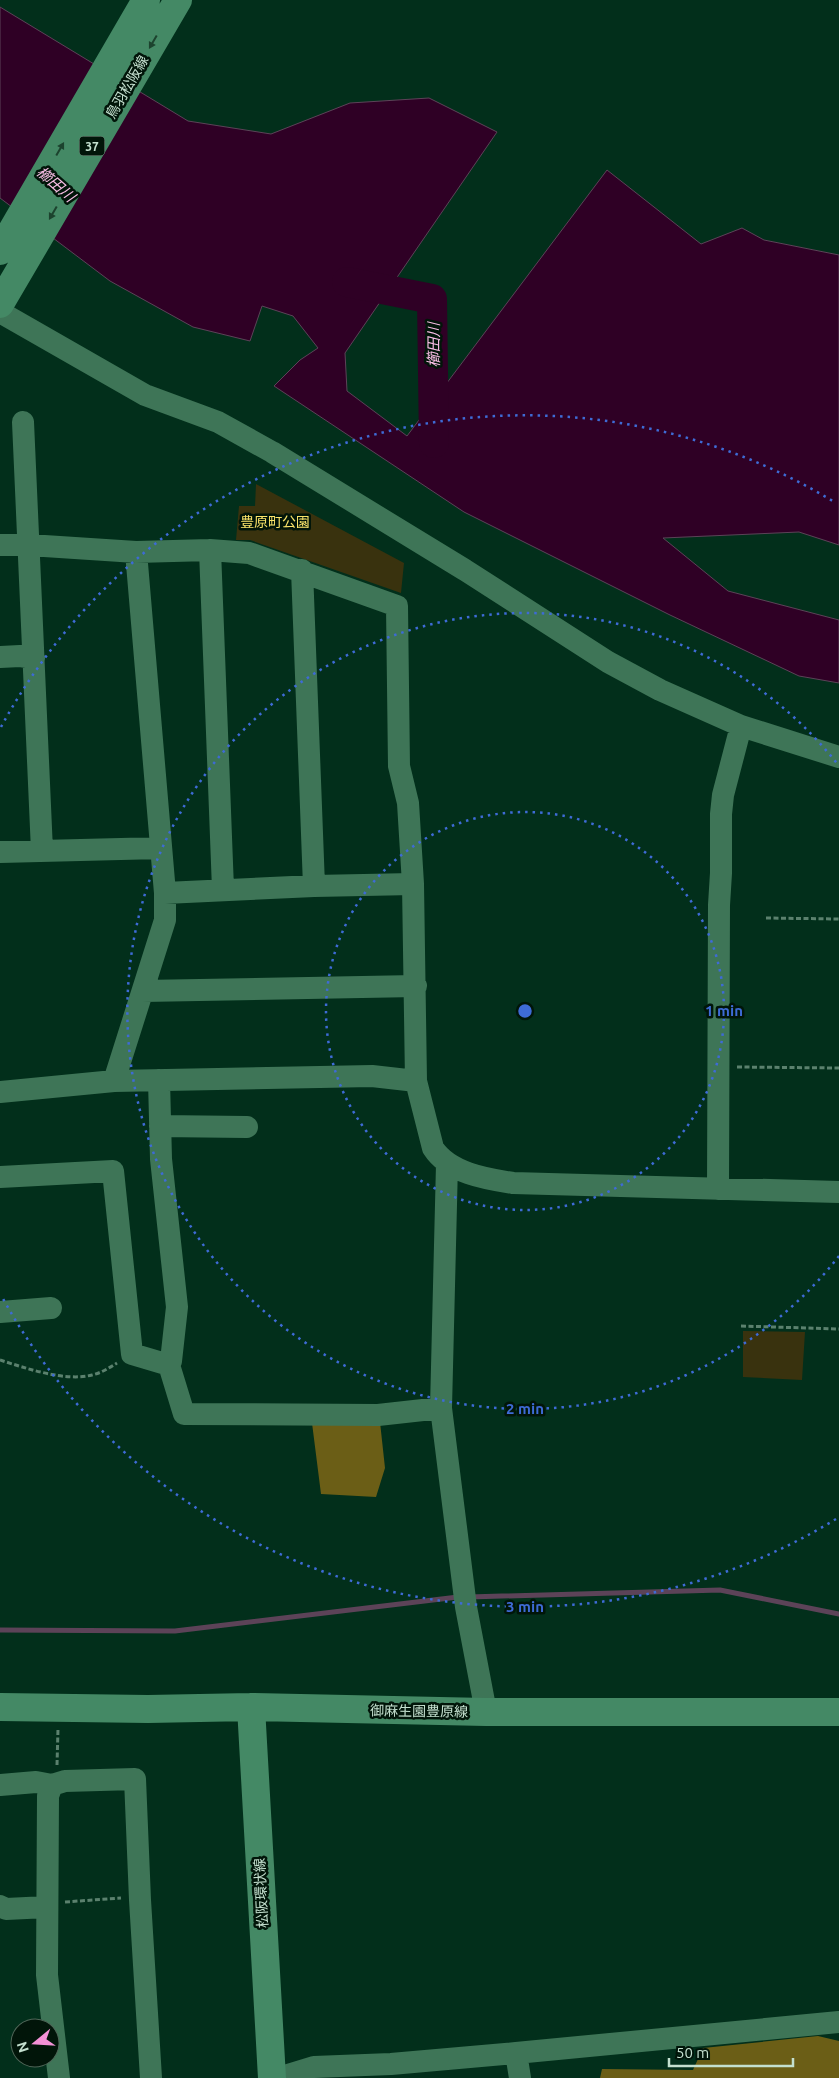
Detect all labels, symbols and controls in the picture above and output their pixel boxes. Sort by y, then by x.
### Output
one-way arrow [149,35,157,50]
street label: 鳥羽松阪線 [103,53,151,121]
road number: 37 [80,136,104,156]
one-way arrow [55,142,64,155]
water label: 櫛田川 [33,163,80,206]
one-way arrow [49,206,58,219]
water label: 櫛田川 [425,321,442,368]
park label: 豊原町公園 [240,514,310,530]
centre of rings [516,1002,534,1020]
text: 1 min [705,1002,743,1019]
text: 2 min [506,1400,544,1417]
text: 3 min [506,1598,544,1615]
street label: 御麻生園豊原線 [370,1702,468,1720]
street label: 松阪環状線 [251,1858,271,1928]
north arrow [10,2018,60,2068]
scale bar [669,2036,793,2068]
text: N [13,2040,32,2054]
text: 50 m [676,2044,709,2061]

